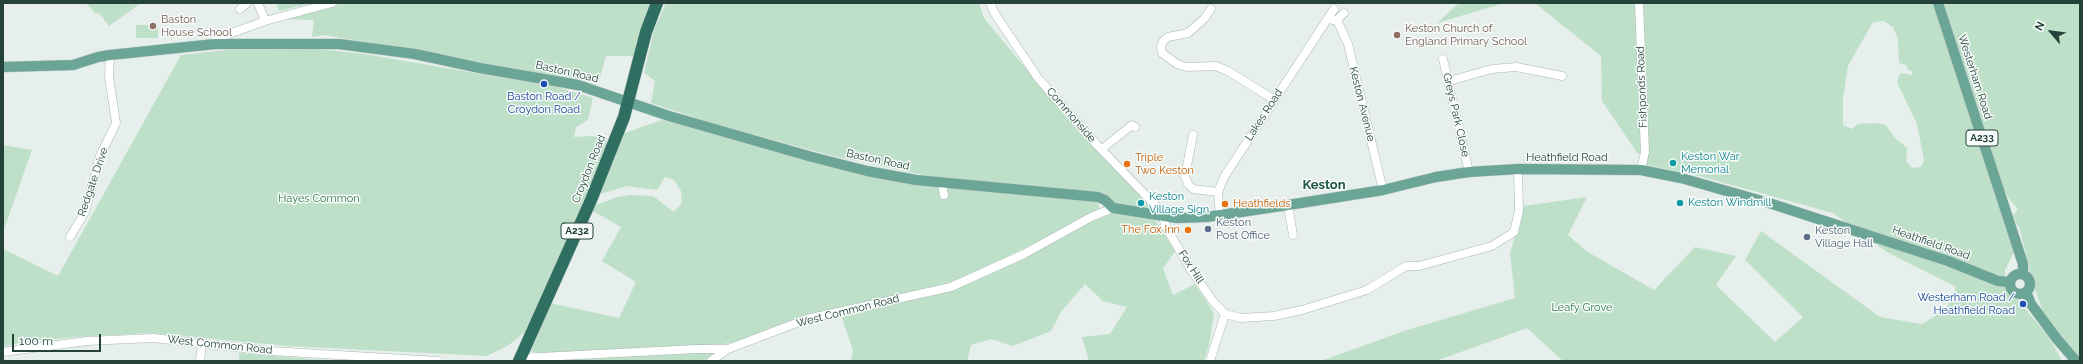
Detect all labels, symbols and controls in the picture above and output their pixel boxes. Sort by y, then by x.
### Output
north arrow [2031,12,2071,52]
place label: Baston House School [161,13,232,39]
text: N [2032,19,2048,33]
marker: Baston House School [148,21,158,31]
place label: Keston Church of England Primary School [1405,22,1527,48]
marker: Keston Church of England Primary School [1392,30,1402,40]
street label: Westerham Road [1955,33,1995,121]
street label: Fishponds Road [1634,46,1650,128]
street label: Baston Road [534,58,600,86]
street label: Keston Avenue [1346,65,1378,143]
street label: Greys Park Close [1440,72,1472,158]
marker: Baston Road / Croydon Road [539,79,549,89]
street label: Commonside [1044,85,1098,145]
street label: Lakes Road [1242,87,1286,143]
place label: Baston Road / Croydon Road [507,90,581,116]
road number: A233 [1966,130,1998,146]
street label: Croydon Road [569,133,609,205]
street label: Redgate Drive [75,146,111,218]
street label: Baston Road [845,147,911,173]
place label: Keston War Memorial [1681,150,1740,176]
place label: Triple Two Keston [1135,151,1194,177]
street label: Heathfield Road [1526,151,1608,165]
marker: Keston War Memorial [1668,158,1678,168]
marker: Triple Two Keston [1122,159,1132,169]
district label: Keston [1302,177,1346,193]
place label: Keston Village Sign [1149,190,1209,216]
park label: Hayes Common [278,192,360,206]
place label: Keston Windmill [1688,196,1772,210]
place label: Heathfields [1233,197,1291,211]
marker: Keston Village Sign [1136,198,1146,208]
marker: Keston Windmill [1675,198,1685,208]
marker: Heathfields [1220,199,1230,209]
place label: Keston Post Office [1216,216,1270,242]
road number: A232 [561,223,593,239]
place label: The Fox Inn [1121,223,1180,237]
street label: Heathfield Road [1890,223,1972,263]
marker: Keston Post Office [1203,224,1213,234]
place label: Keston Village Hall [1815,224,1873,250]
marker: The Fox Inn [1183,225,1193,235]
marker: Keston Village Hall [1802,232,1812,242]
street label: Fox Hill [1175,248,1207,286]
place label: Westerham Road / Heathfield Road [1917,291,2015,317]
street label: West Common Road [795,292,901,330]
marker: Westerham Road / Heathfield Road [2018,299,2028,309]
park label: Leafy Grove [1551,301,1613,315]
scale bar [14,326,103,352]
street label: West Common Road [167,333,273,357]
text: 100 m [19,334,53,348]

